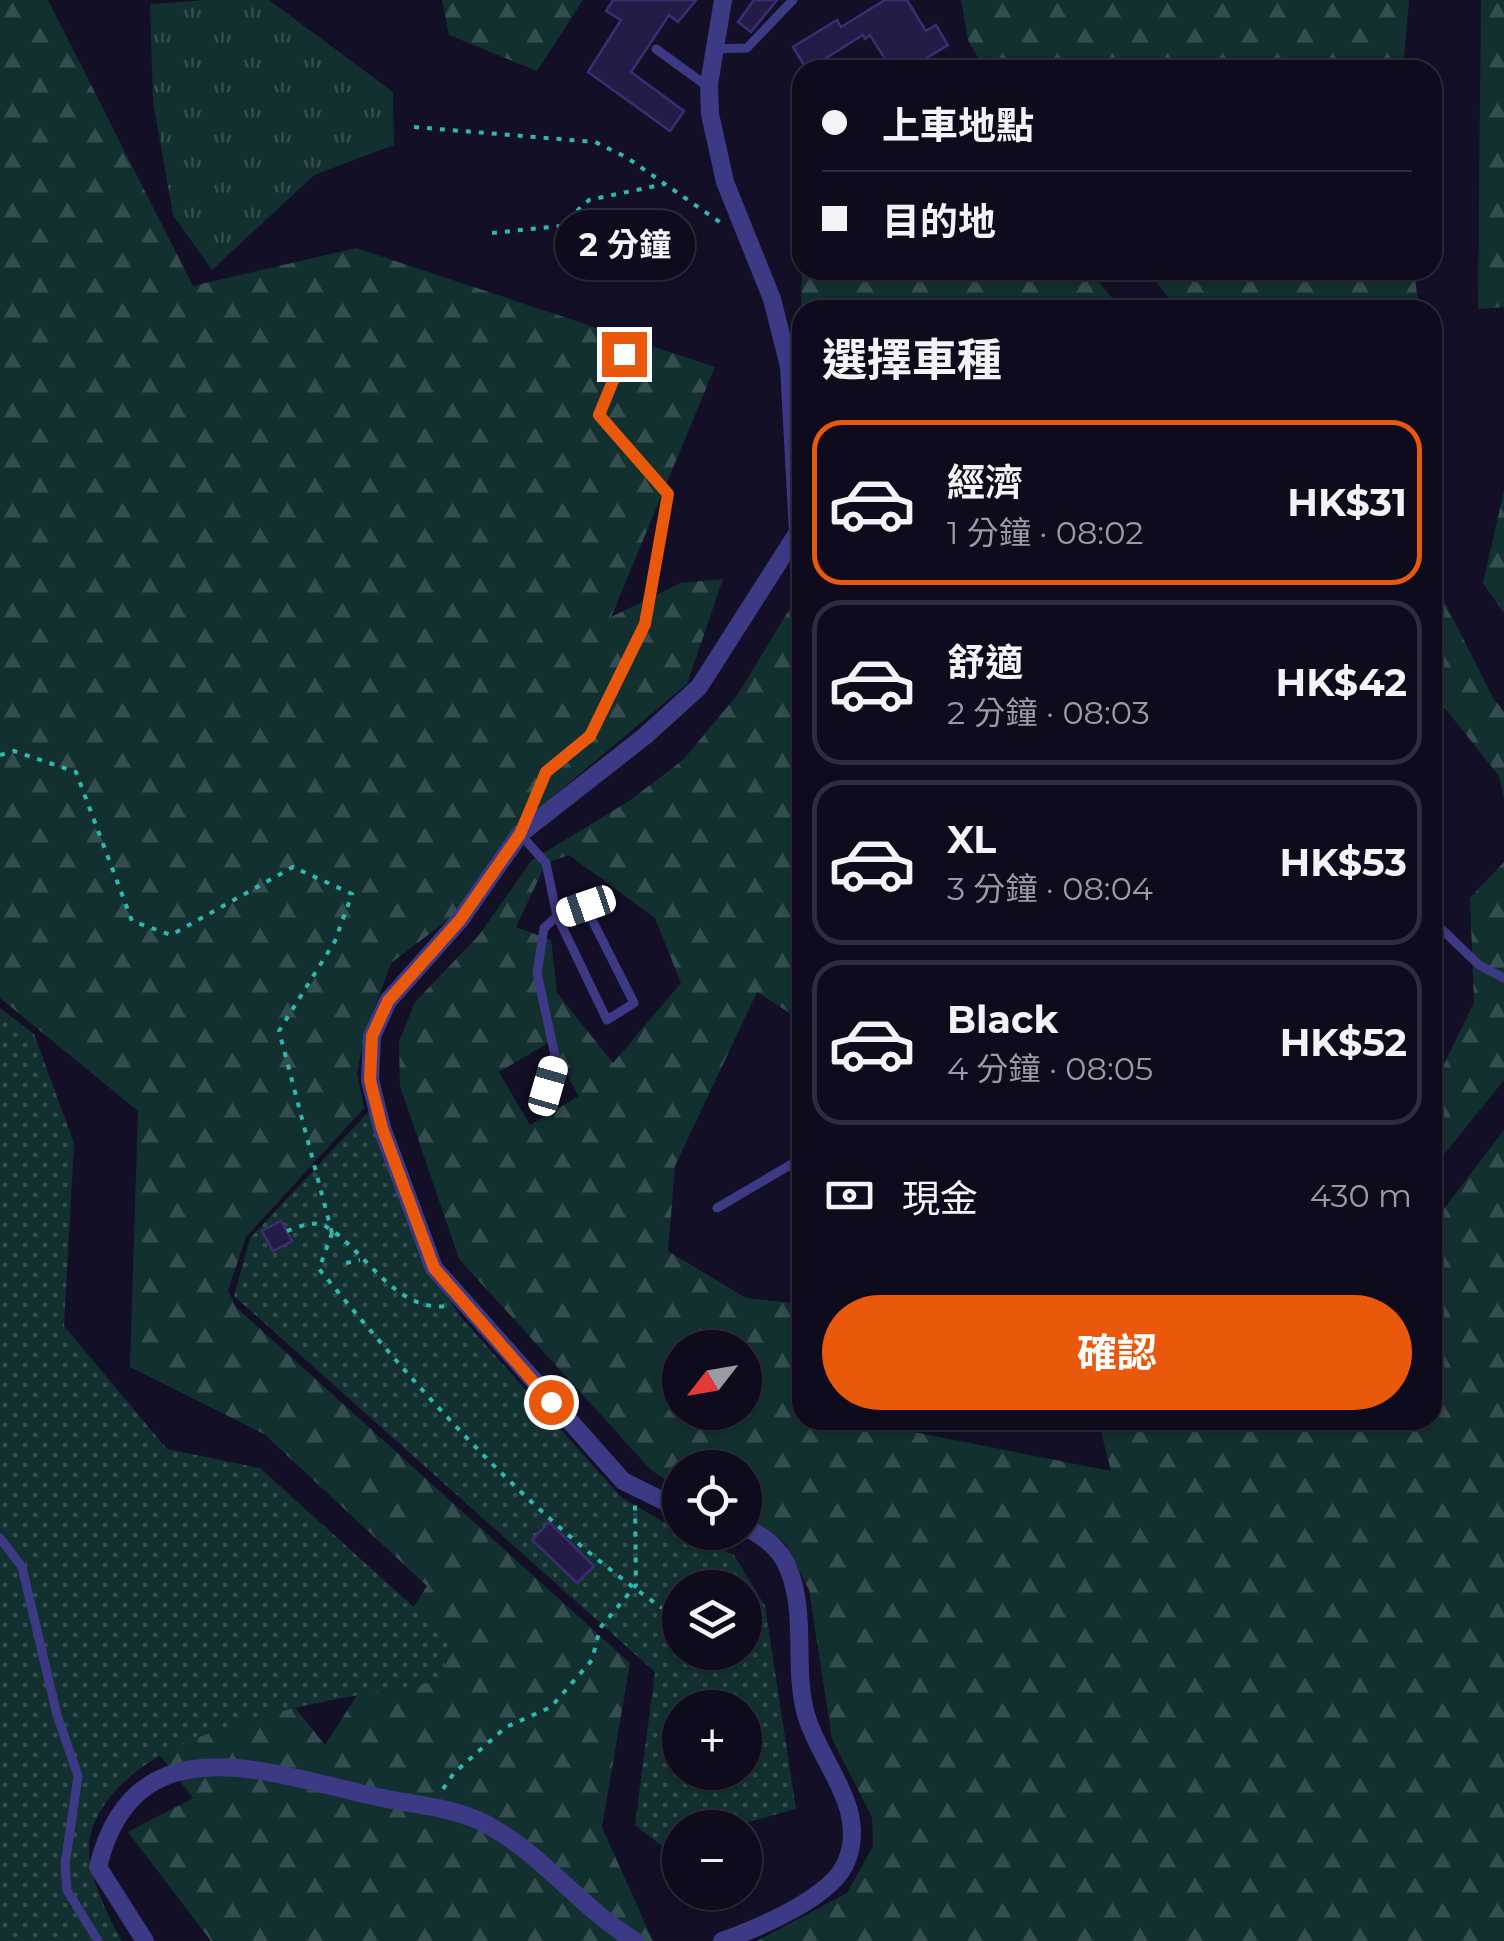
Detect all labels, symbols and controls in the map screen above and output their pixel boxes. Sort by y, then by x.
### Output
text: 上車地點 [882,102,1034,149]
text: 目的地 [882,198,996,245]
callout: 2 分鐘 [554,209,694,279]
text: 2 分鐘 [579,225,671,264]
route end [602,332,647,377]
text: 選擇車種 [822,332,1002,387]
icon: car [827,458,917,548]
text: 經濟 [947,459,1023,506]
text: HK$31 [1287,479,1407,526]
text: 1 分鐘 · 08:02 [947,513,1144,552]
icon: car [827,638,917,728]
text: 舒適 [947,639,1023,686]
text: HK$42 [1276,659,1407,706]
text: 2 分鐘 · 08:03 [947,693,1150,732]
text: XL [947,816,996,863]
icon: car [827,818,917,908]
text: HK$53 [1280,839,1407,886]
text: 3 分鐘 · 08:04 [947,869,1153,908]
car [553,882,619,930]
text: Black [947,996,1058,1043]
icon: car [827,998,917,1088]
text: HK$52 [1280,1019,1407,1066]
text: 4 分鐘 · 08:05 [947,1049,1153,1088]
car [525,1053,571,1119]
icon: cash [822,1168,877,1223]
text: 現金 [902,1175,978,1222]
text: 430 m [1310,1176,1412,1215]
button: 確認 [822,1295,1412,1410]
north arrow [662,1330,762,1430]
map controls [662,1330,762,1910]
route start [529,1380,574,1425]
button: locate [662,1450,762,1550]
button: layers [662,1570,762,1670]
button: + [662,1690,762,1790]
button: − [662,1810,762,1910]

